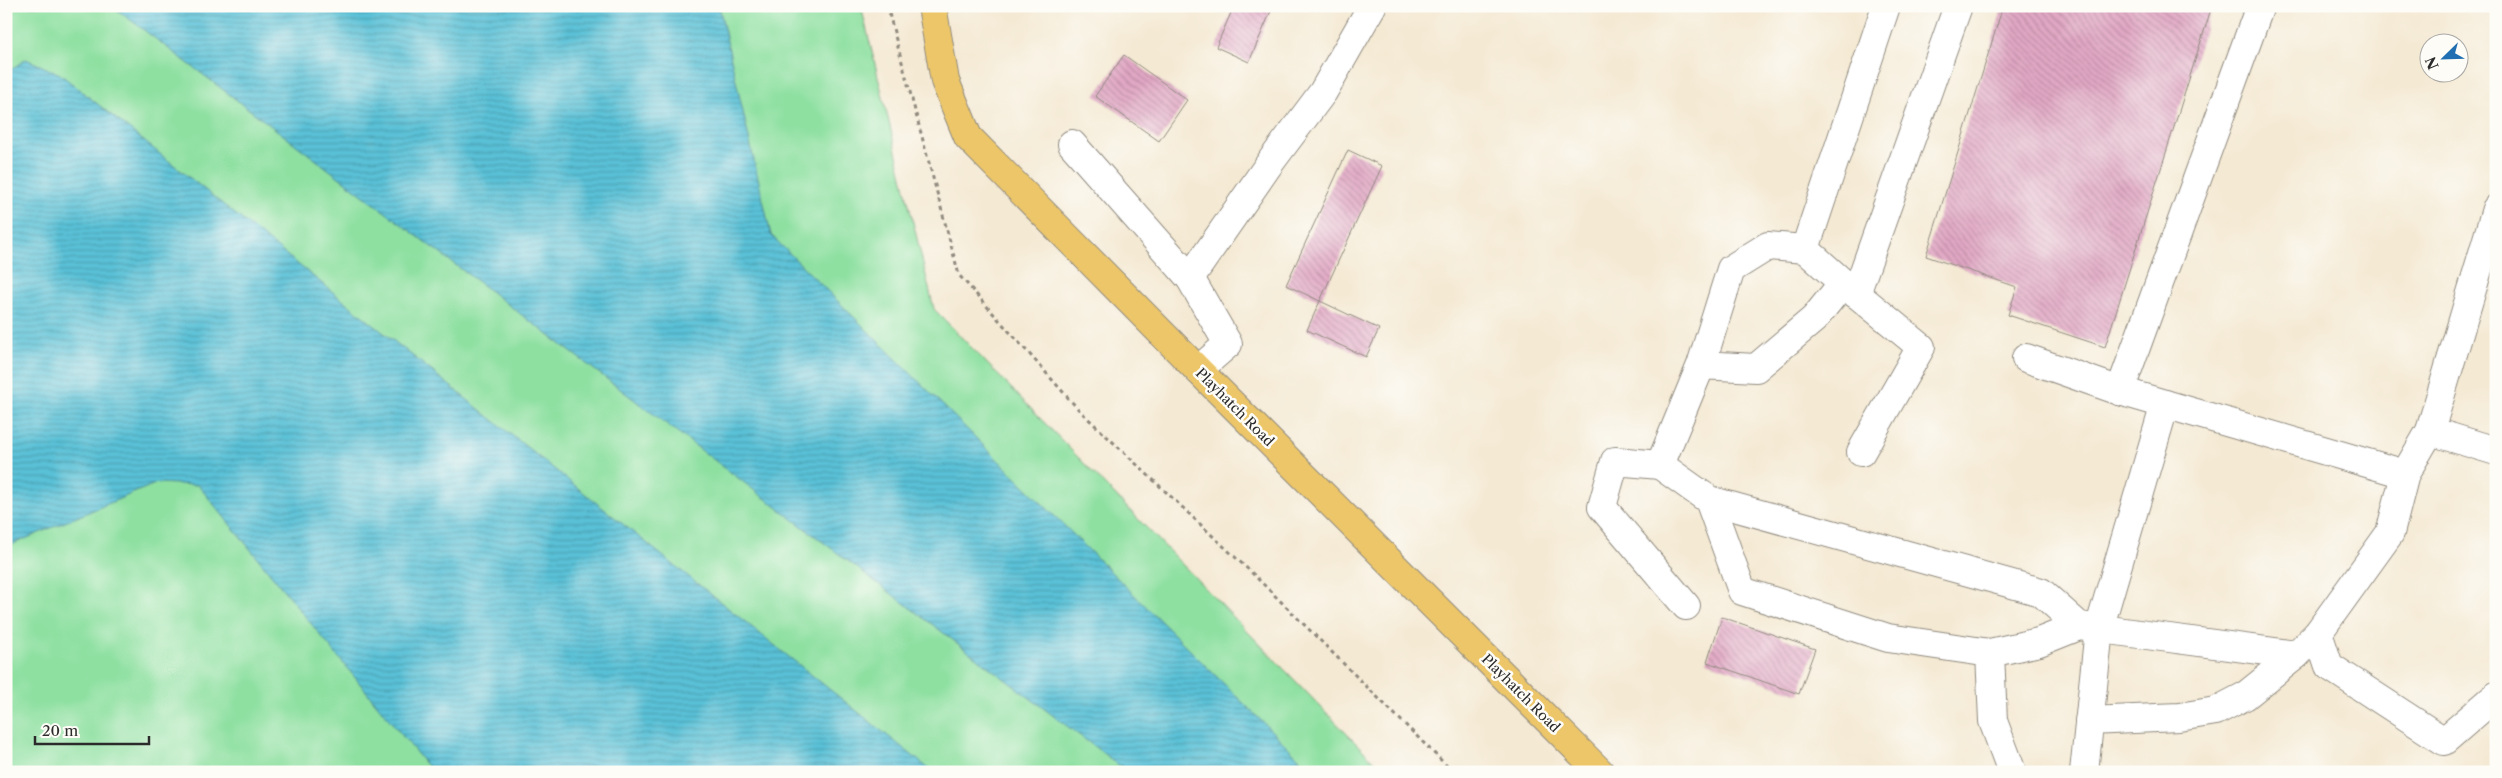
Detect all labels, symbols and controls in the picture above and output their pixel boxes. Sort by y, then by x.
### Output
north arrow [2420,32,2470,82]
text: N [2421,54,2443,72]
street label: Playhatch Road [1192,364,1278,450]
street label: Playhatch Road [1478,650,1564,736]
scale bar [35,713,149,745]
text: 20 m [42,721,78,740]

